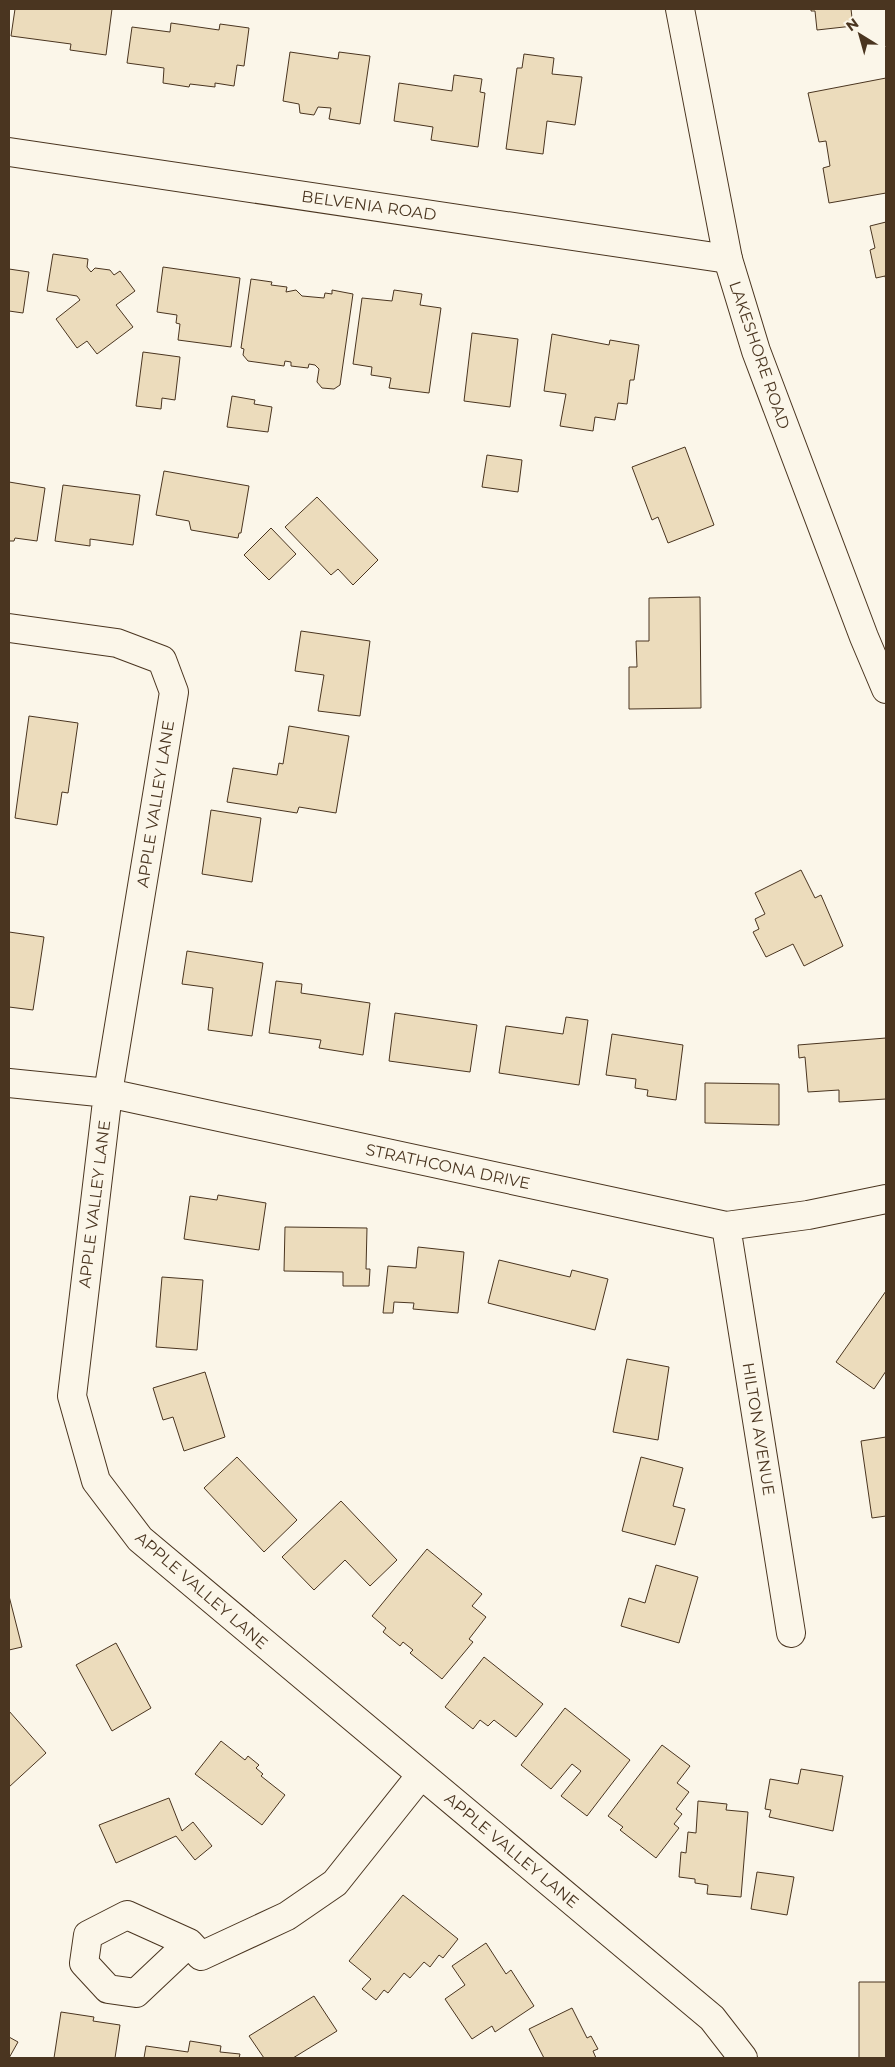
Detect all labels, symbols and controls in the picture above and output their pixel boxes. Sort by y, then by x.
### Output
north arrow [835,10,885,60]
text: N [842,14,862,35]
street label: BELVENIA ROAD [300,187,438,224]
street label: LAKESHORE ROAD [725,279,794,432]
street label: APPLE VALLEY LANE [133,719,178,889]
street label: APPLE VALLEY LANE [75,1119,114,1289]
street label: STRATHCONA DRIVE [364,1140,532,1193]
street label: HILTON AVENUE [739,1361,778,1497]
street label: APPLE VALLEY LANE [132,1528,272,1653]
street label: APPLE VALLEY LANE [441,1789,582,1912]

